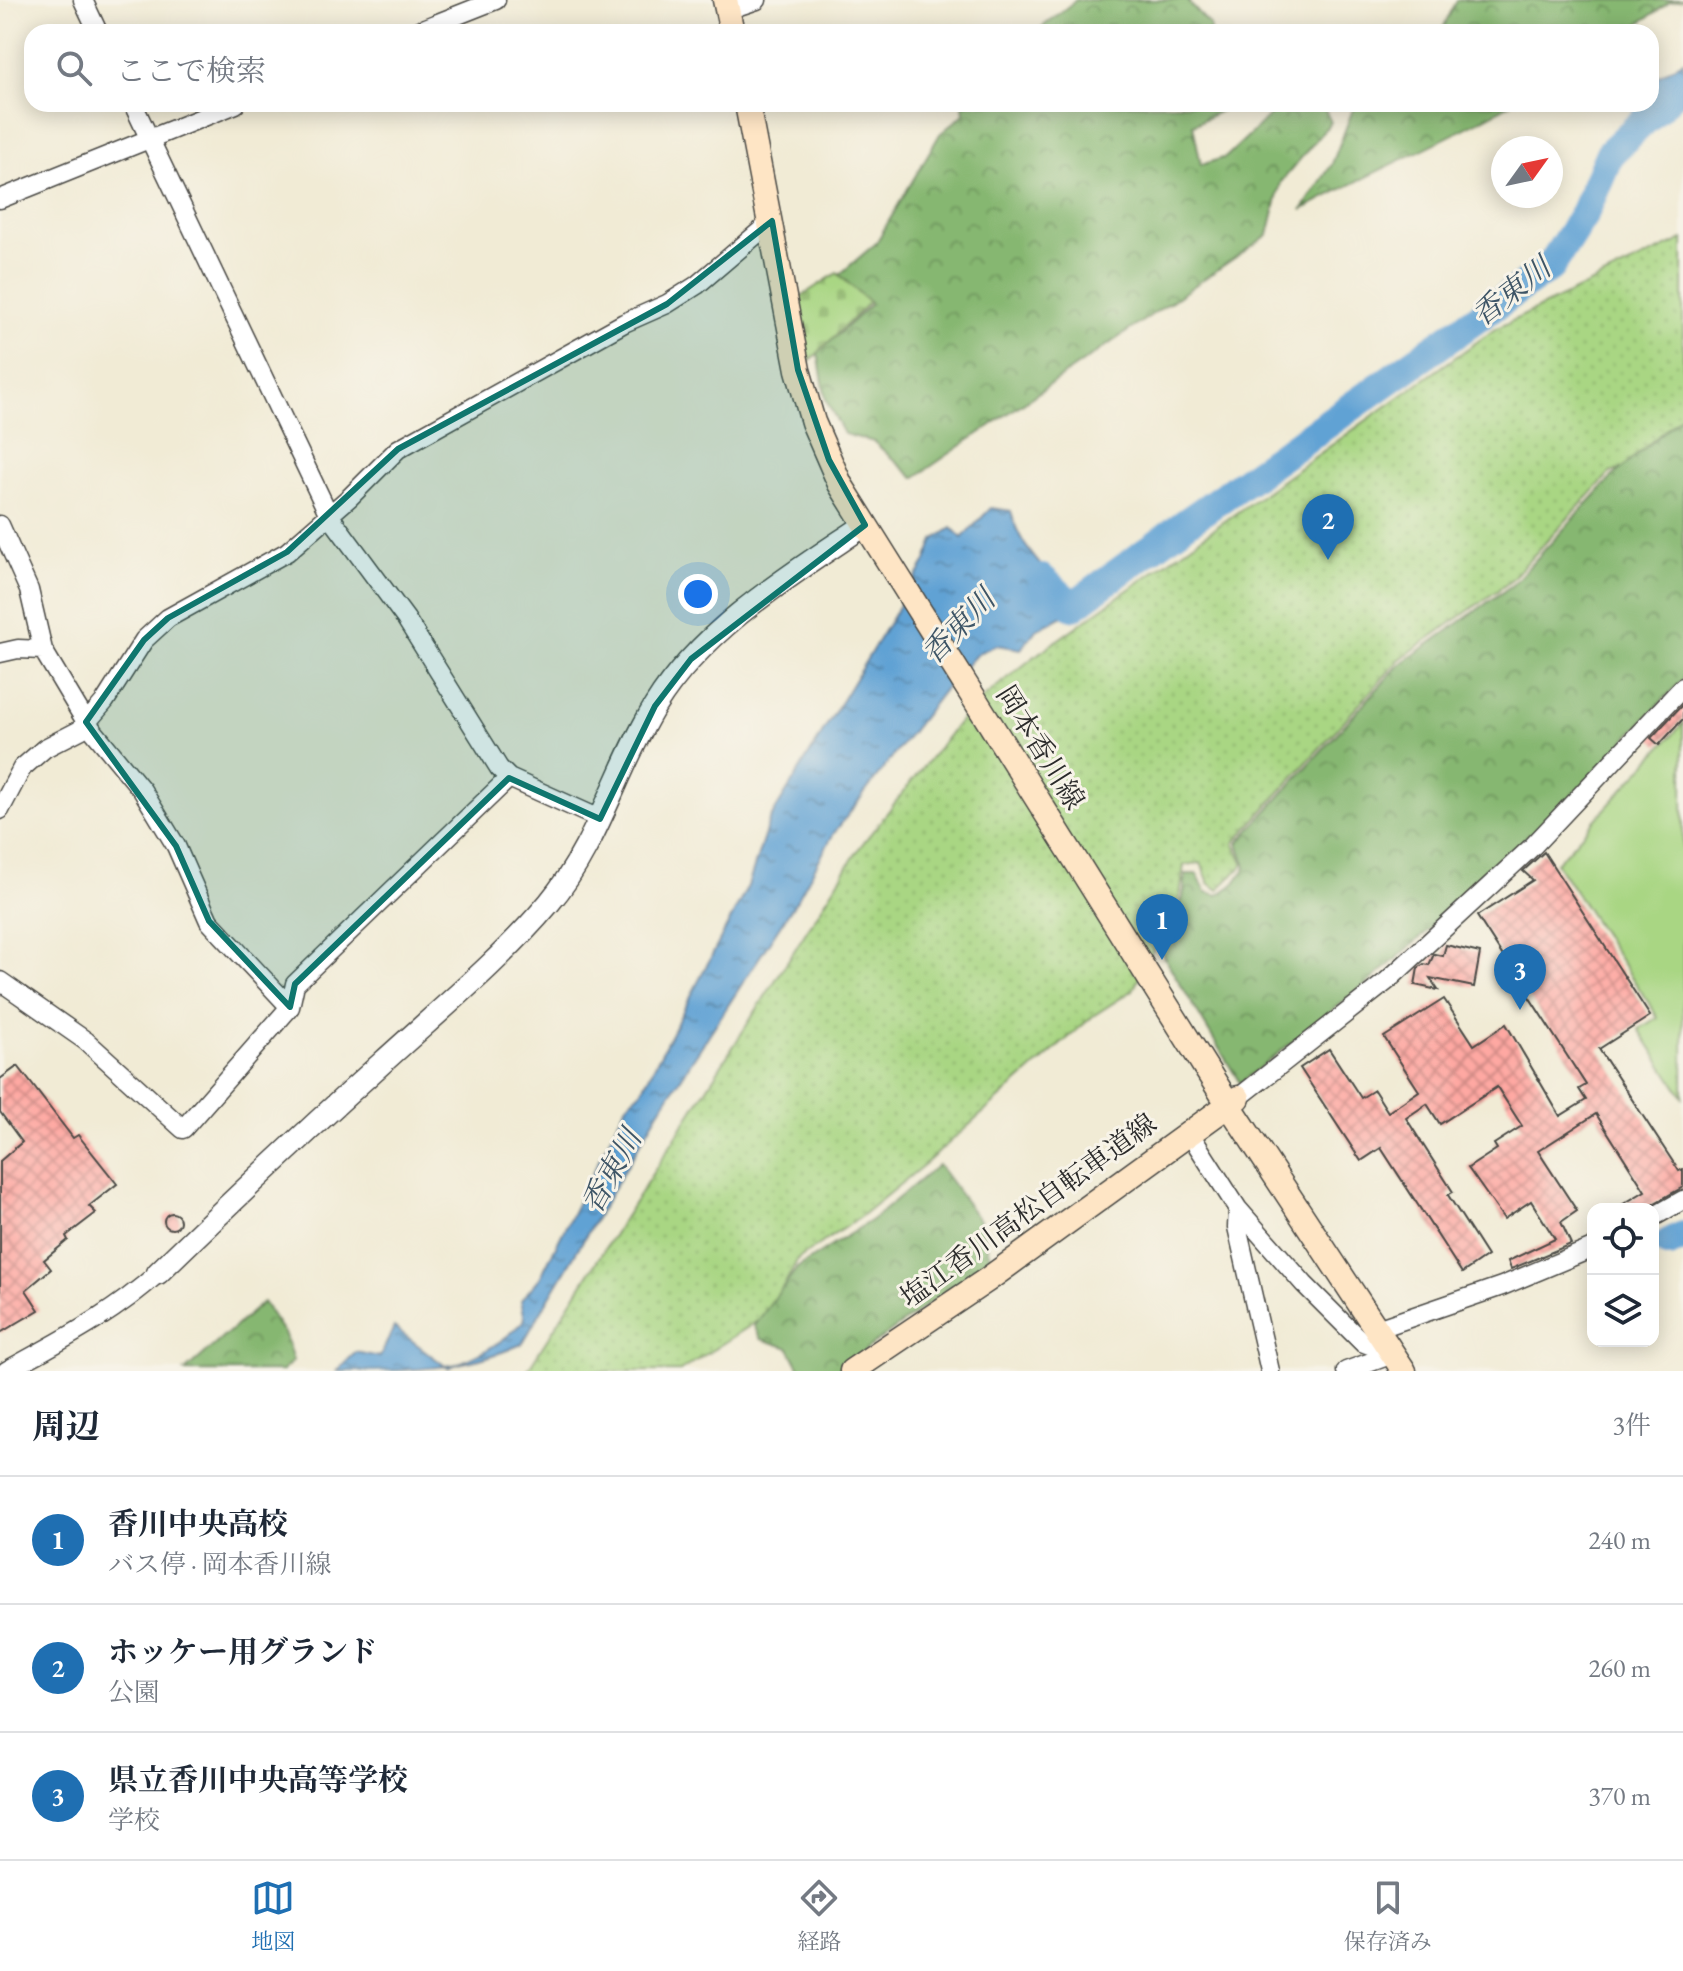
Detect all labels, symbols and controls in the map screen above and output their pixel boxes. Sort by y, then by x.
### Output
search box [24,24,1659,112]
icon: search [52,46,96,90]
text: ここで検索 [116,51,266,90]
north arrow [1491,136,1563,208]
water label: 香東川 [1464,246,1561,334]
pin: 2 [1302,494,1354,560]
your location [678,574,718,614]
water label: 香東川 [913,578,1005,672]
street label: 岡本香川線 [989,678,1093,816]
pin: 1 [1136,894,1188,960]
pin: 3 [1494,944,1546,1010]
street label: 塩江香川高松自転車道線 [893,1105,1163,1315]
water label: 香東川 [572,1120,651,1220]
map controls [1587,1203,1659,1347]
button: locate [1587,1203,1659,1275]
button: layers [1587,1275,1659,1347]
text: 周辺 [32,1404,100,1448]
text: 3件 [1613,1408,1651,1442]
text: 香川中央高校 [108,1504,288,1543]
text: 1 [51,1523,65,1557]
text: 240 m [1588,1523,1651,1557]
text: バス停 · 岡本香川線 [108,1547,332,1581]
text: ホッケー用グランド [108,1632,378,1671]
text: 2 [51,1651,65,1685]
text: 260 m [1588,1651,1651,1685]
text: 公園 [108,1675,160,1709]
text: 県立香川中央高等学校 [108,1760,408,1799]
text: 3 [51,1779,65,1813]
text: 370 m [1588,1779,1651,1813]
text: 学校 [108,1803,160,1837]
tab: 地図 [251,1876,295,1956]
tab: 経路 [797,1876,842,1956]
tab: 保存済み [1344,1876,1432,1956]

